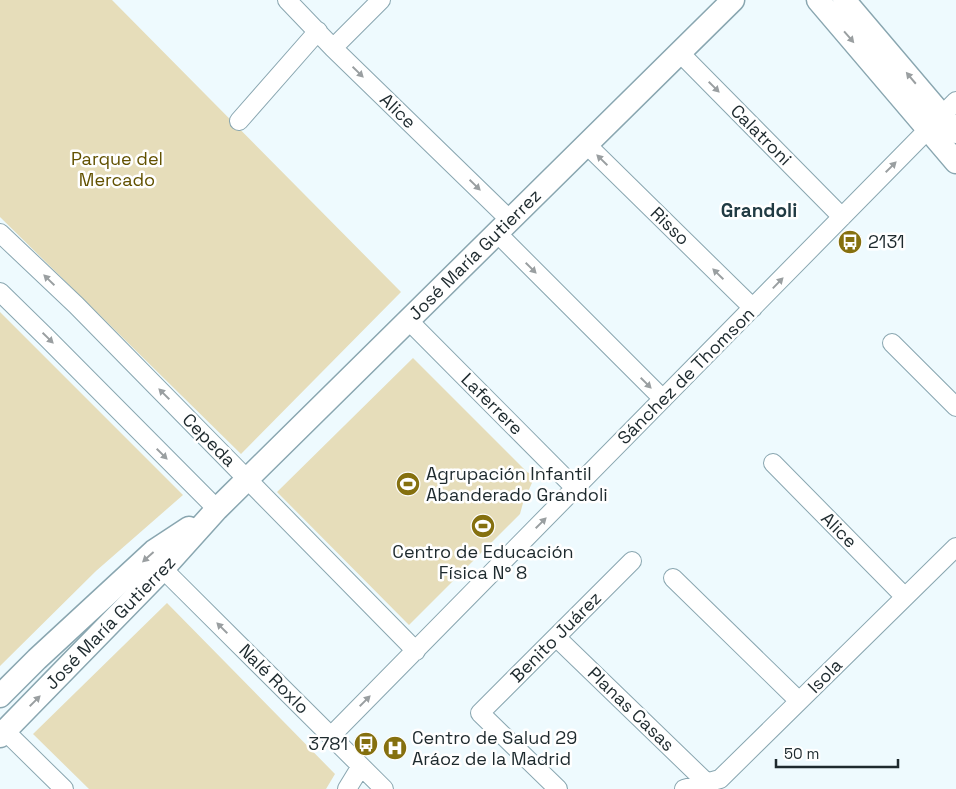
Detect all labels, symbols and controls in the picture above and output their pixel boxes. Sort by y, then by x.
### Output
one-way arrow [844,30,855,43]
one-way arrow [352,66,364,78]
one-way arrow [905,72,916,85]
one-way arrow [708,81,720,93]
street label: Alice [375,88,421,133]
street label: Calatroni [726,99,797,170]
park label: Parque del Mercado [71,147,163,191]
one-way arrow [596,154,608,166]
one-way arrow [885,161,897,173]
one-way arrow [469,179,481,191]
street label: José María Gutierrez [403,184,546,325]
district label: Grandoli [721,198,797,223]
street label: Risso [646,201,695,250]
bus stop icon: 2131 [837,229,863,255]
place label: 2131 [868,230,905,253]
one-way arrow [525,261,537,273]
one-way arrow [712,268,724,280]
one-way arrow [44,274,56,286]
one-way arrow [771,277,783,289]
street label: Sánchez de Thomson [612,302,759,449]
one-way arrow [41,332,53,344]
street label: Laferrere [456,368,528,440]
one-way arrow [640,376,652,388]
one-way arrow [158,389,170,401]
street label: Cepeda [178,408,241,471]
one-way arrow [156,447,168,459]
place label: Agrupación Infantil Abanderado Grandoli [426,462,608,506]
sports icon: Agrupación Infantil Abanderado Grandoli [395,471,421,497]
street label: Alice [817,507,862,552]
sports icon: Centro de Educación Física N° 8 [470,513,496,539]
one-way arrow [535,517,547,529]
place label: Centro de Educación Física N° 8 [392,540,574,584]
street label: José María Gutierrez [40,551,180,694]
one-way arrow [142,551,154,563]
street label: Benito Juárez [505,586,606,687]
one-way arrow [216,622,228,634]
street label: Nalé Roxlo [234,639,314,719]
street label: Isola [802,653,847,698]
street label: Planas Casas [583,661,680,756]
one-way arrow [28,695,40,707]
one-way arrow [359,696,371,708]
place label: Centro de Salud 29 Aráoz de la Madrid [412,726,577,770]
bus stop icon: 3781 [353,731,379,757]
place label: 3781 [308,732,348,755]
hospital icon: Centro de Salud 29 Aráoz de la Madrid [382,735,408,761]
scale bar [776,736,898,768]
text: 50 m [784,744,819,763]

